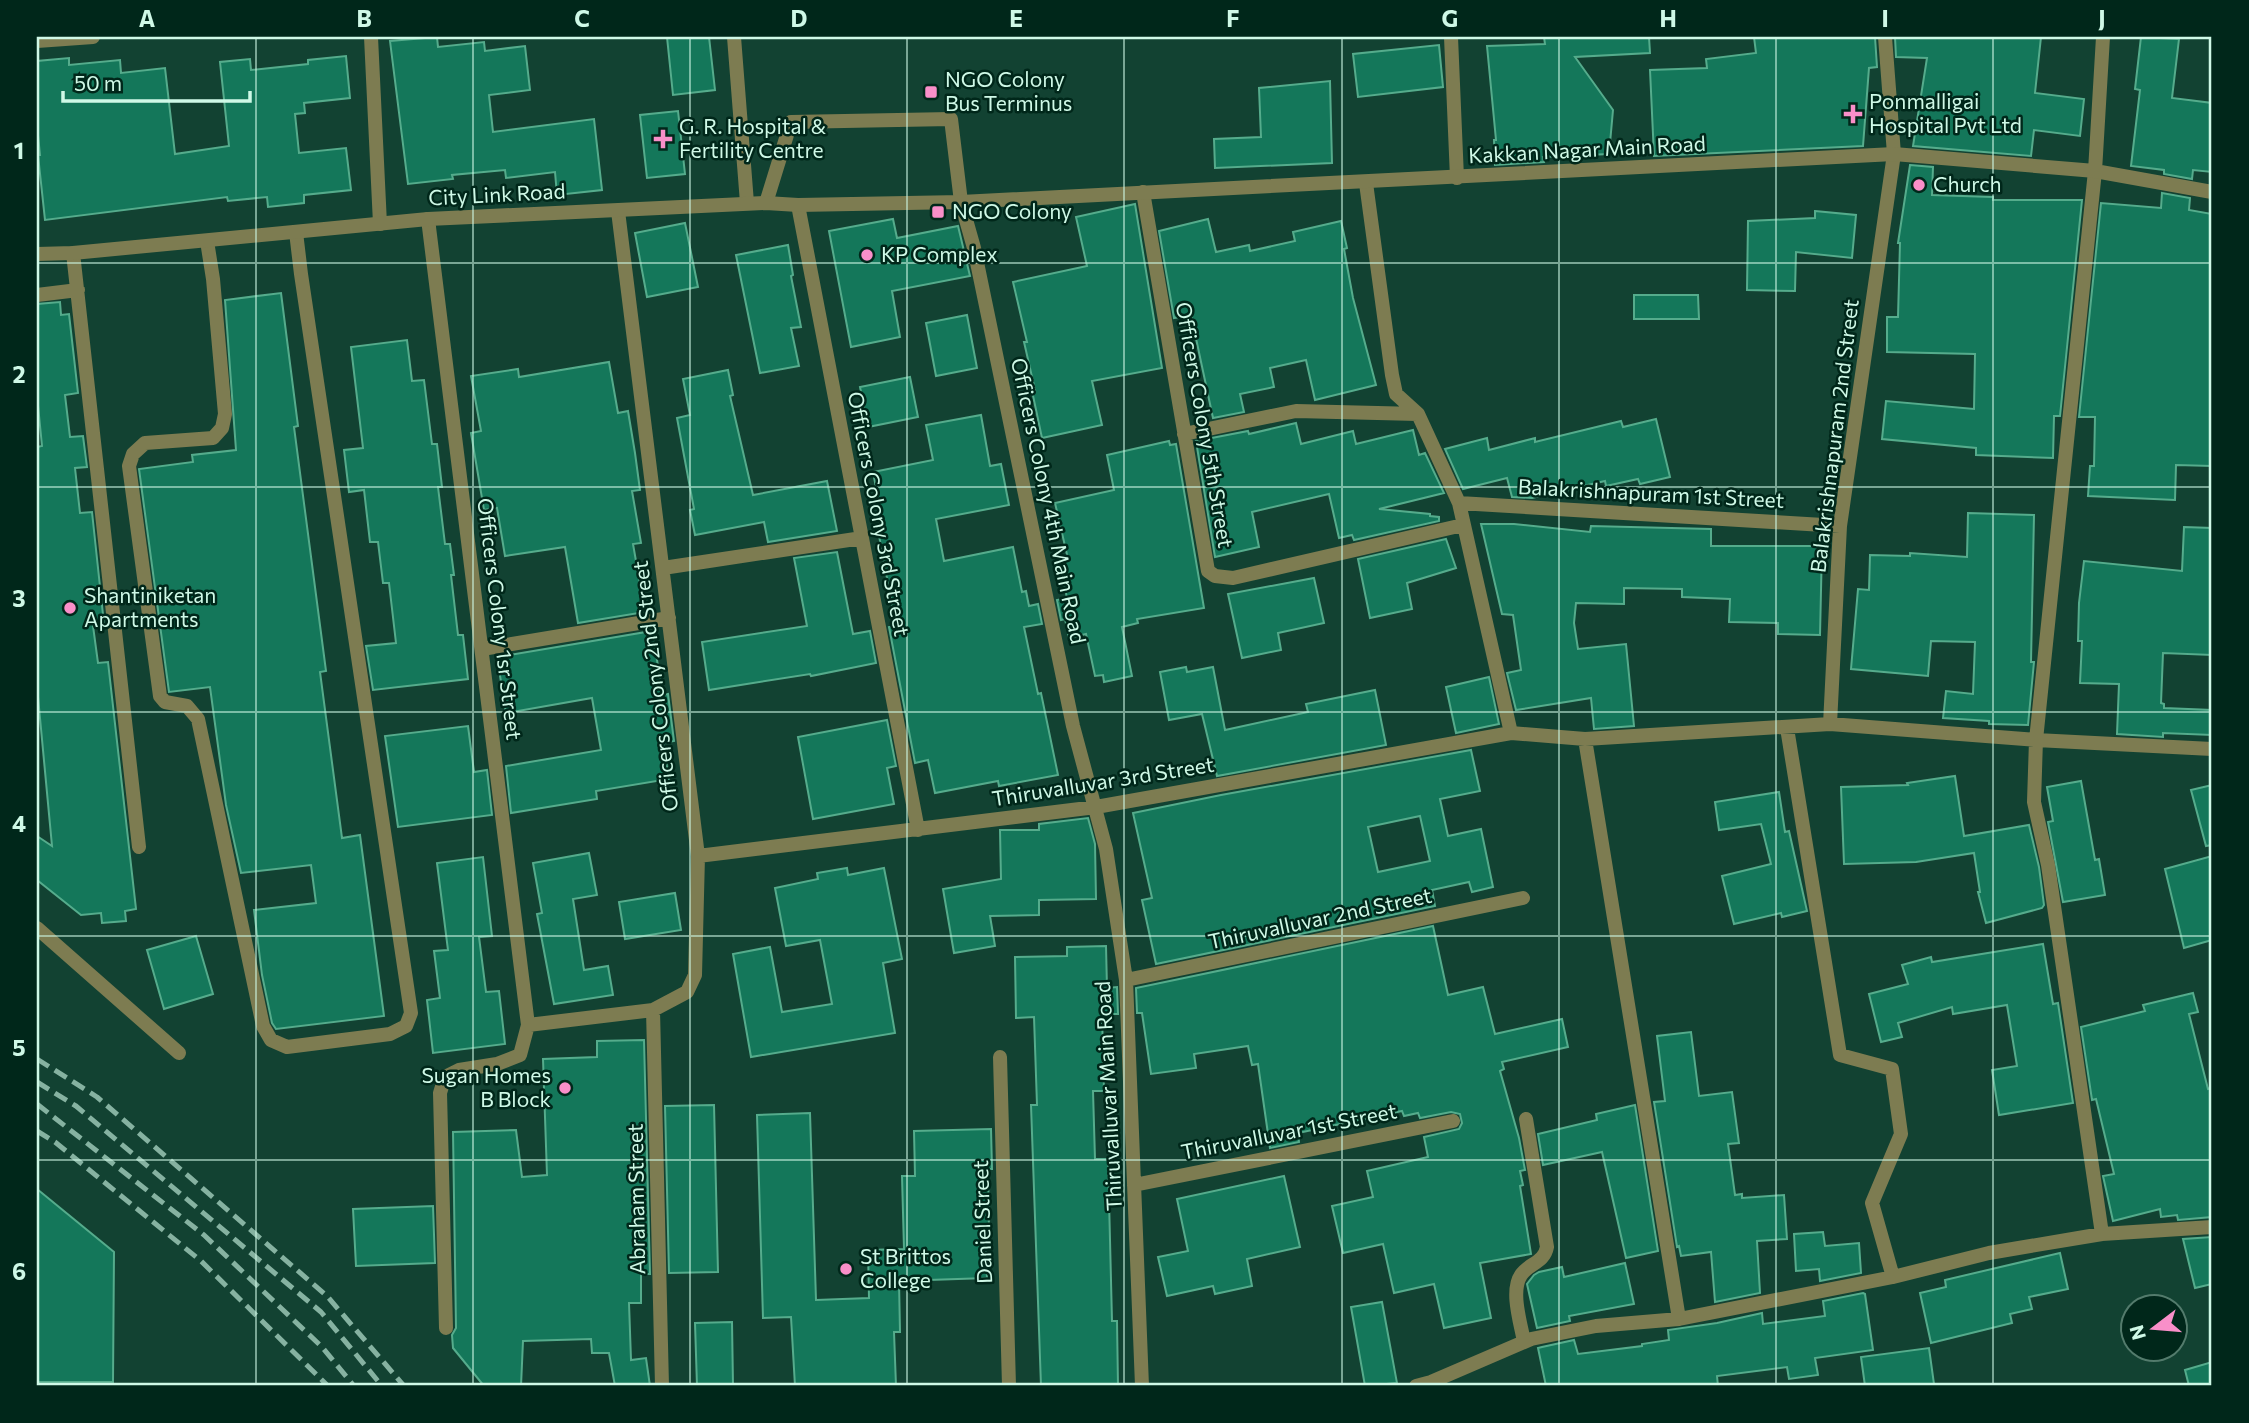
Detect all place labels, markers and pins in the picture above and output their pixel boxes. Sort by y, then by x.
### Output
place label: NGO Colony Bus Terminus [945,66,1072,115]
marker: NGO Colony Bus Terminus [923,84,939,100]
place label: Ponmalligai Hospital Pvt Ltd [1869,88,2022,137]
marker: Ponmalligai Hospital Pvt Ltd [1843,104,1863,124]
place label: G. R. Hospital & Fertility Centre [679,113,827,162]
marker: G. R. Hospital & Fertility Centre [653,129,673,149]
place label: Church [1933,171,2002,196]
marker: Church [1911,177,1927,193]
place label: NGO Colony [952,198,1072,223]
marker: NGO Colony [930,204,946,220]
place label: KP Complex [881,241,998,266]
marker: KP Complex [859,247,875,263]
place label: Shantiniketan Apartments [84,582,216,631]
marker: Shantiniketan Apartments [62,600,78,616]
place label: Sugan Homes B Block [421,1062,551,1111]
marker: Sugan Homes B Block [557,1080,573,1096]
place label: St Brittos College [860,1243,951,1292]
marker: St Brittos College [838,1261,854,1277]

